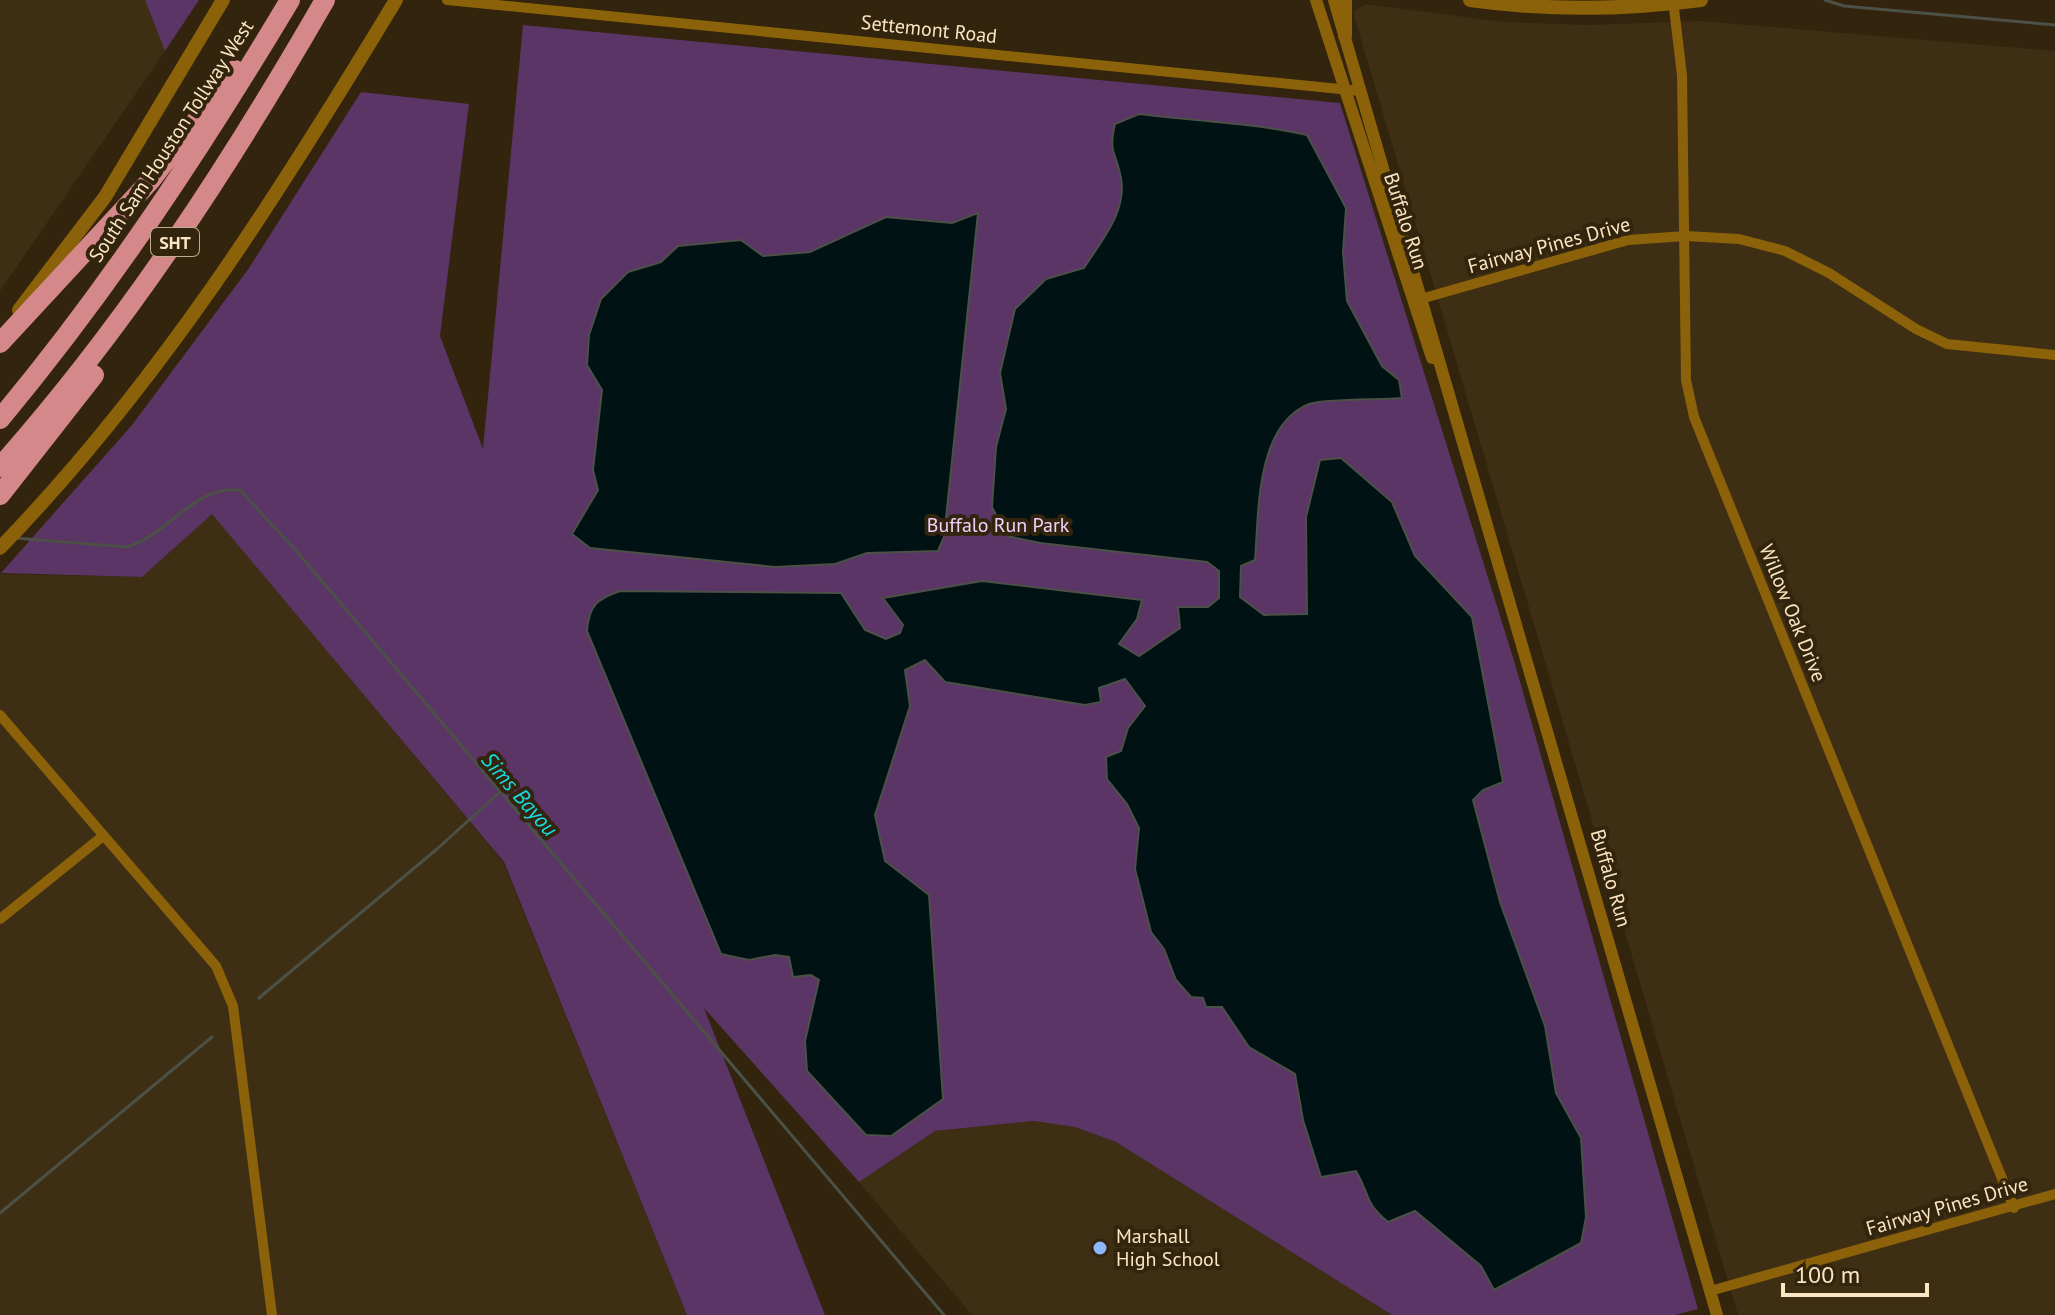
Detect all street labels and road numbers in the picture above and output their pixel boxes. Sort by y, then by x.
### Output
street label: Settemont Road [860,9,998,49]
street label: South Sam Houston Tollway West [83,15,259,267]
street label: Buffalo Run [1378,169,1434,273]
street label: Fairway Pines Drive [1465,211,1633,279]
road number: SHT [151,228,199,256]
street label: Willow Oak Drive [1754,540,1832,686]
street label: Buffalo Run [1585,826,1637,930]
street label: Fairway Pines Drive [1863,1170,2031,1242]

